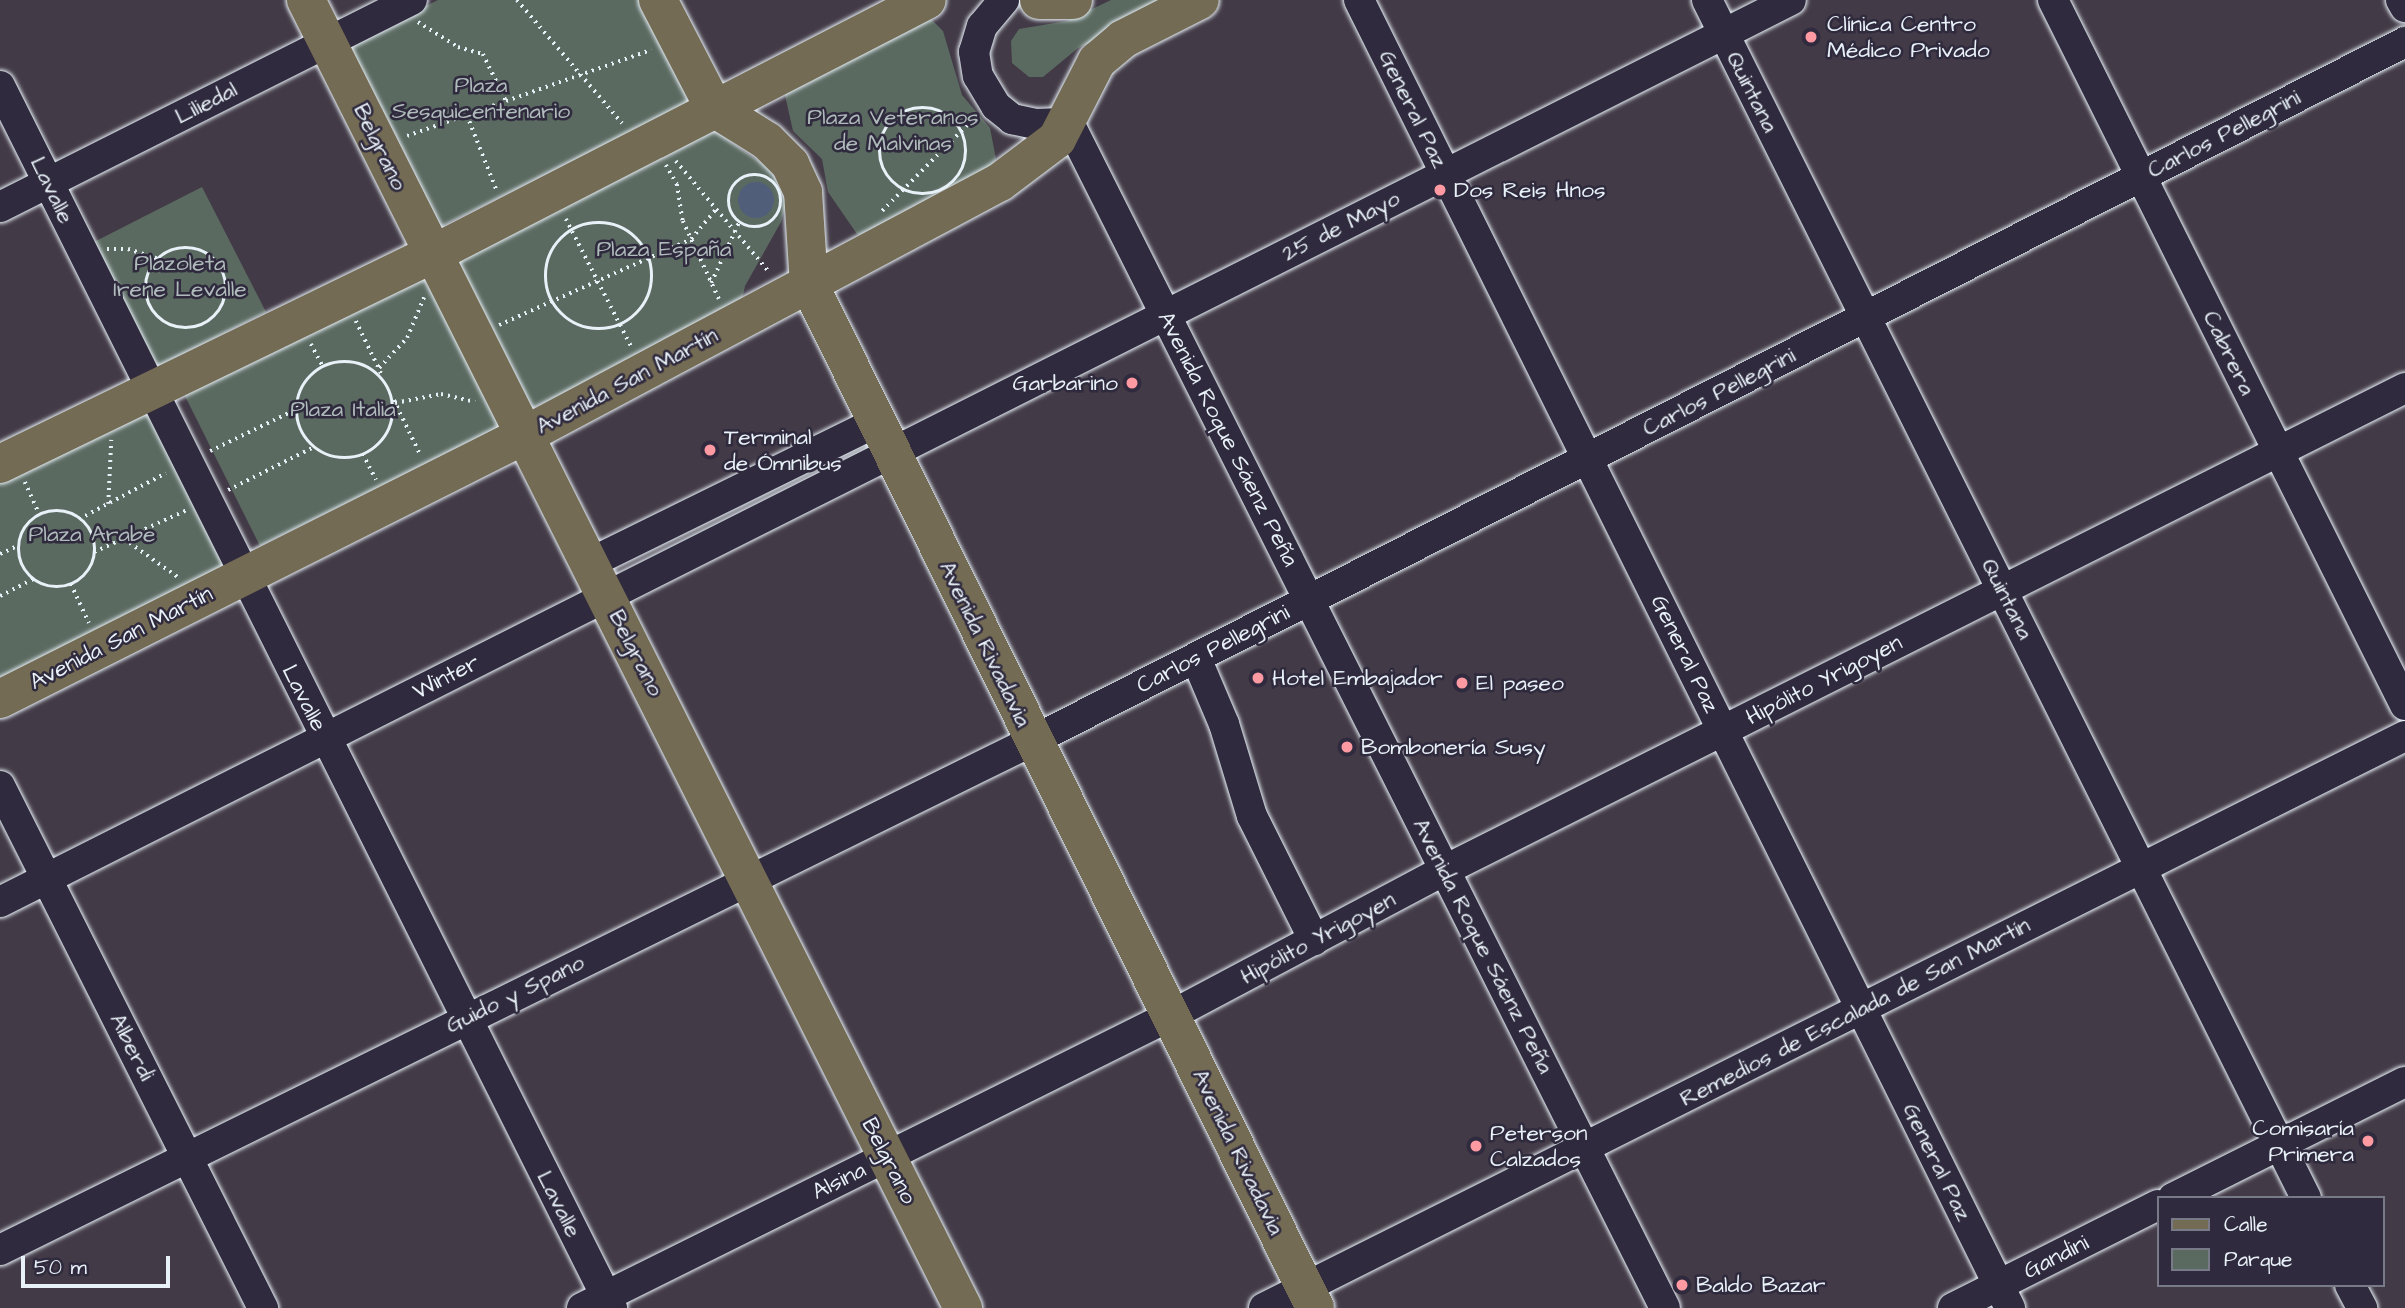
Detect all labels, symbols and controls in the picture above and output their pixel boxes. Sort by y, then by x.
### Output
place label: Clínica Centro Médico Privado [1827,10,1990,64]
marker: Clínica Centro Médico Privado [1801,27,1821,47]
street label: General Paz [1373,46,1453,172]
street label: Quintana [1720,47,1784,137]
park label: Plaza Sesquicentenario [392,71,570,125]
street label: Liliedal [170,76,242,130]
street label: Carlos Pellegrini [2143,84,2305,184]
street label: Belgrano [347,99,413,195]
park label: Plaza Veteranos de Malvinas [807,103,979,157]
street label: Lavalle [24,152,80,228]
place label: Dos Reis Hnos [1454,176,1606,204]
marker: Dos Reis Hnos [1432,182,1448,198]
street label: 25 de Mayo [1278,185,1404,267]
park label: Plaza España [596,235,732,263]
park label: Plazoleta Irene Levalle [113,249,247,303]
street label: Cabrera [2197,306,2261,400]
street label: Avenida Roque Sáenz Peña [1152,307,1304,571]
street label: Avenida San Martín [531,321,723,441]
street label: Carlos Pellegrini [1638,342,1800,442]
place label: Garbarino [1012,369,1118,397]
marker: Garbarino [1124,375,1140,391]
park label: Plaza Italia [290,395,396,423]
place label: Terminal de Ómnibus [724,423,842,477]
marker: Terminal de Ómnibus [702,442,718,458]
park label: Plaza Arabe [29,520,155,548]
street label: Quintana [1975,554,2039,644]
street label: Avenida Rivadavia [933,557,1037,731]
street label: Avenida San Martín [25,580,217,696]
street label: General Paz [1645,591,1725,717]
street label: Carlos Pellegrini [1132,599,1294,699]
street label: Belgrano [603,605,669,701]
street label: Hipólito Yrigoyen [1741,629,1907,731]
street label: Winter [408,649,484,705]
street label: Lavalle [276,660,332,736]
place label: Hotel Embajador [1272,664,1443,692]
place label: El paseo [1476,669,1564,697]
marker: Hotel Embajador [1250,670,1266,686]
marker: El paseo [1454,675,1470,691]
place label: Bombonería Susy [1361,733,1546,761]
marker: Bombonería Susy [1339,739,1355,755]
street label: Avenida Roque Sáenz Peña [1407,814,1559,1078]
street label: Hipólito Yrigoyen [1236,886,1400,990]
street label: Remedios de Escalada de San Martín [1675,911,2035,1113]
street label: Guido y Spano [441,949,589,1039]
street label: Alberdi [103,1009,161,1085]
street label: Avenida Rivadavia [1186,1065,1290,1239]
street label: General Paz [1897,1099,1977,1225]
street label: Belgrano [856,1113,922,1209]
place label: Comisaría Primera [2252,1114,2354,1168]
place label: Peterson Calzados [1490,1119,1588,1173]
marker: Comisaría Primera [2360,1133,2376,1149]
marker: Peterson Calzados [1468,1138,1484,1154]
street label: Alsina [808,1156,870,1206]
street label: Lavalle [531,1166,587,1242]
legend [2156,1196,2384,1287]
text: Calle [2224,1210,2268,1239]
street label: Gandini [2019,1229,2093,1285]
scale bar [24,1242,173,1286]
text: Parque [2224,1245,2292,1274]
text: 50 m [34,1253,87,1282]
place label: Baldo Bazar [1696,1271,1825,1299]
marker: Baldo Bazar [1674,1277,1690,1293]

